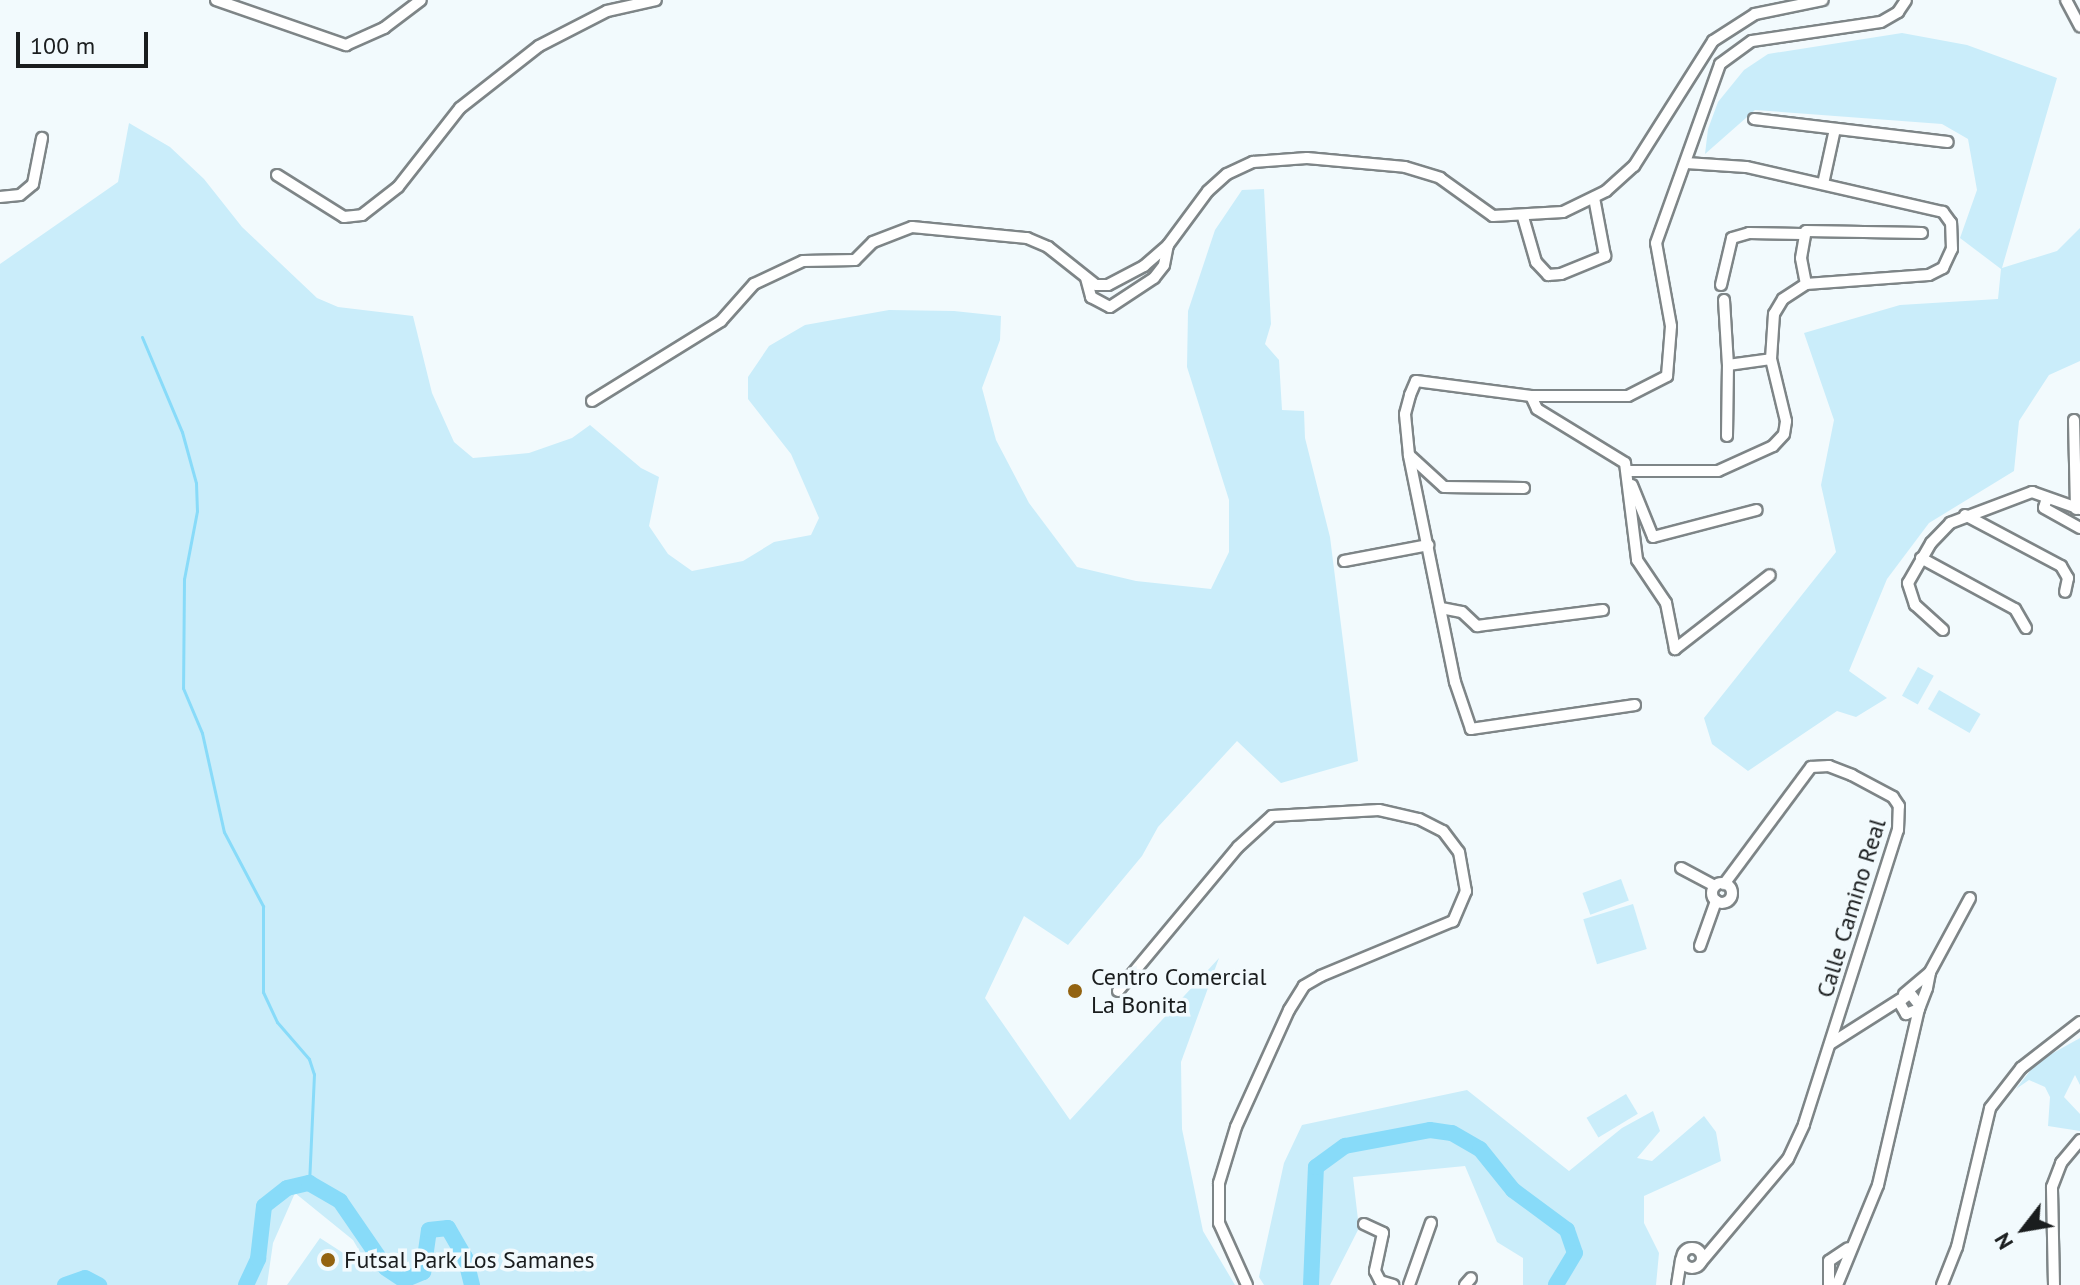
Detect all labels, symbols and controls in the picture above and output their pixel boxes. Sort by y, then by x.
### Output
scale bar [20,16,152,66]
text: 100 m [30,30,95,61]
street label: Calle Camino Real [1810,815,1892,1001]
place label: Centro Comercial La Bonita [1091,963,1266,1019]
marker: Centro Comercial La Bonita [1066,982,1084,1000]
north arrow [1984,1189,2064,1269]
text: N [1988,1228,2019,1255]
place label: Futsal Park Los Samanes [344,1246,595,1274]
marker: Futsal Park Los Samanes [319,1251,337,1269]

